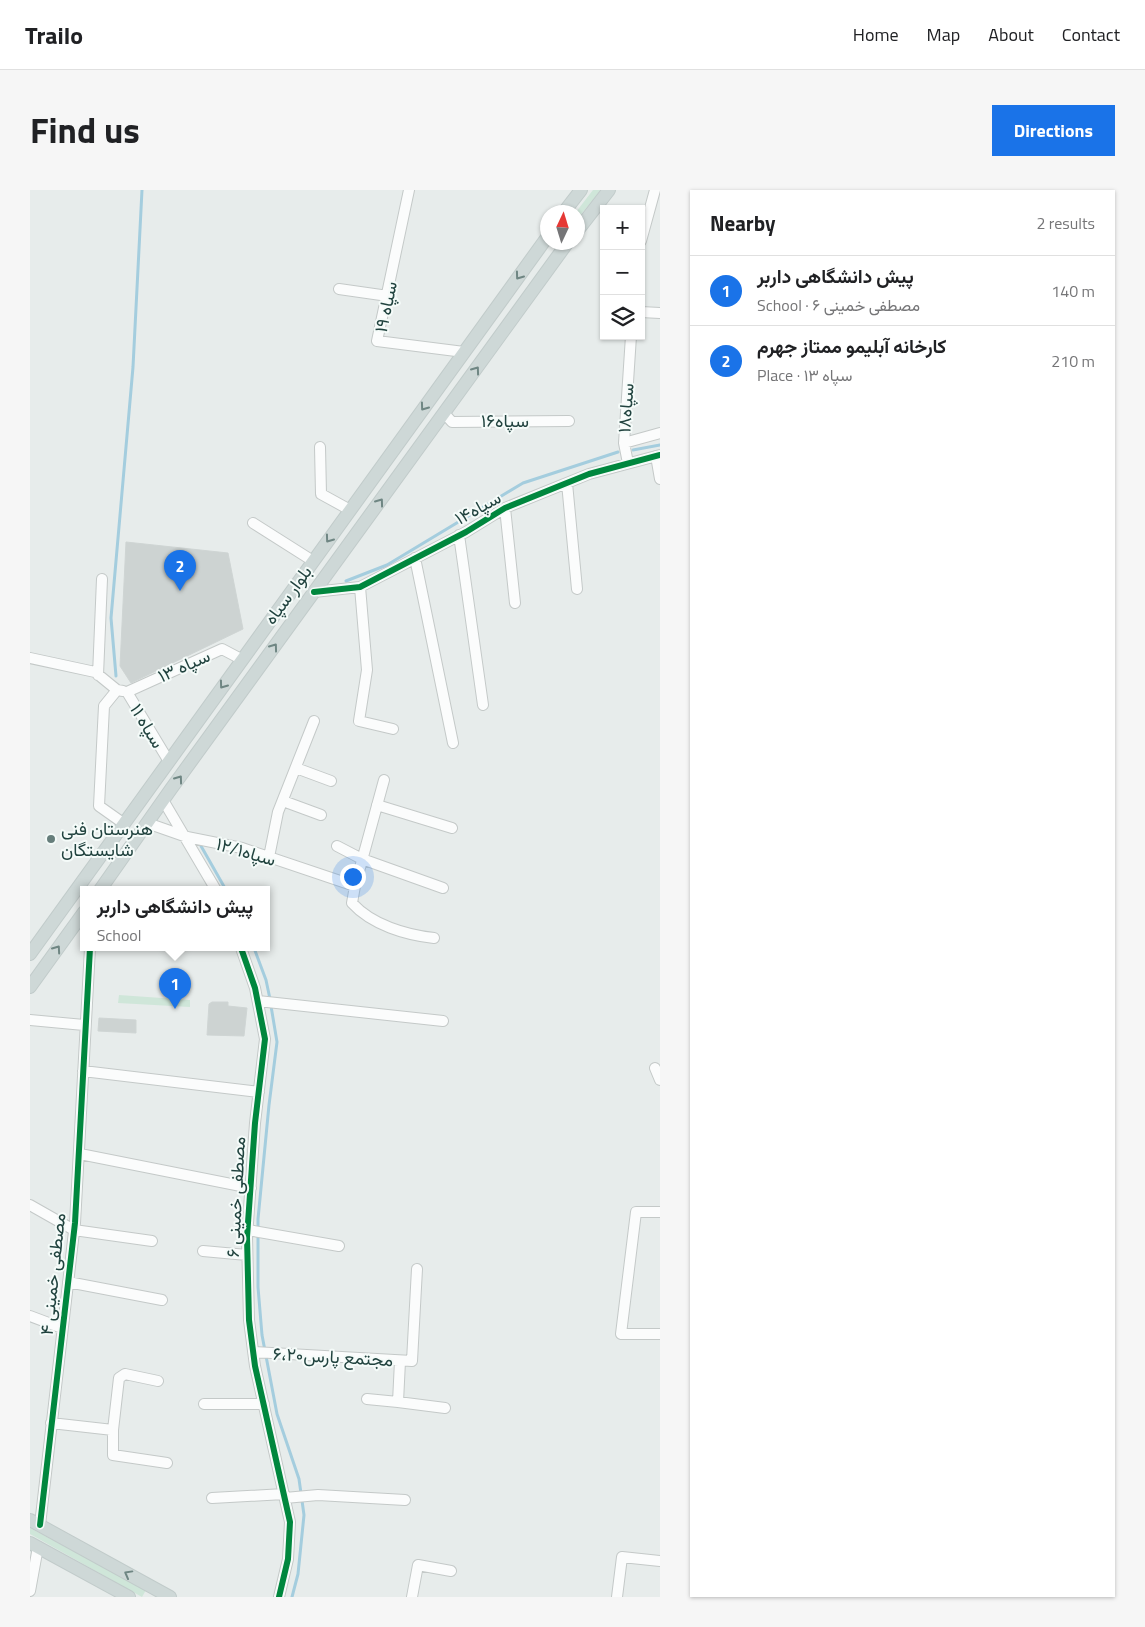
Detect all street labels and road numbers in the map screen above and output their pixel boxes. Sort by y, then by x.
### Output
street label: سپاه ۱۹ [367,279,404,335]
street label: سپاه۱۸ [610,382,641,434]
street label: سپاه۱۶ [481,407,529,434]
street label: سپاه۱۴ [450,484,506,531]
street label: بلوار سپاه [257,560,318,630]
street label: سپاه ۱۳ [153,642,214,689]
street label: سپاه ۱۱ [123,698,171,753]
street label: سپاه۱۲/۱ [213,830,279,873]
street label: مصطفی خمینی ۶ [219,1136,252,1258]
street label: مصطفی خمینی ۴ [33,1212,72,1336]
street label: ۶،مجتمع پارس۲۰ [272,1340,394,1373]

